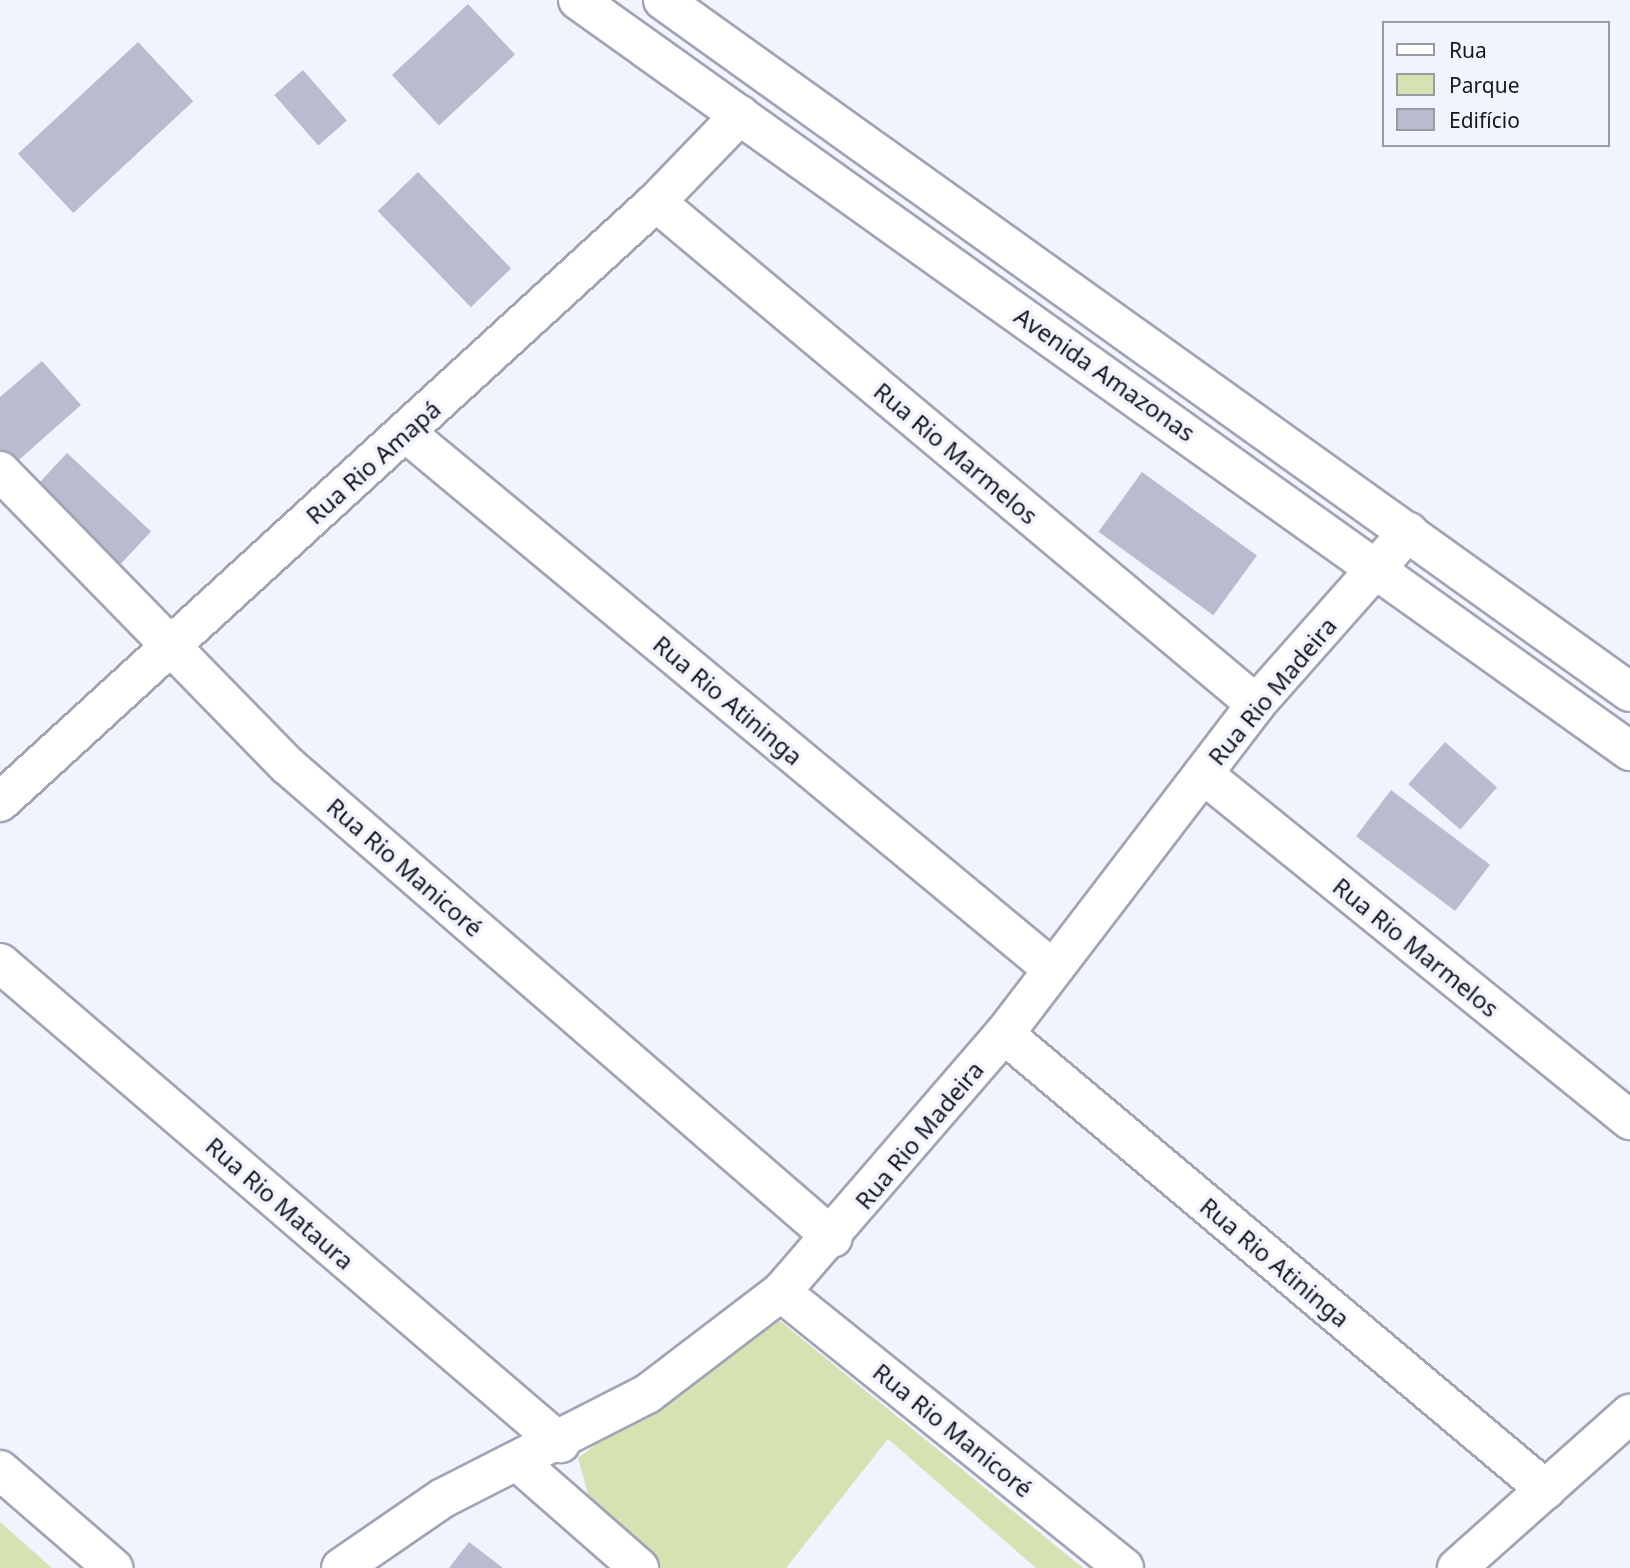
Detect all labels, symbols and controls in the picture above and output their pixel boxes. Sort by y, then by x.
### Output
legend [1382,21,1609,147]
text: Rua [1449,36,1487,64]
text: Parque [1449,71,1519,99]
text: Edifício [1449,106,1520,134]
street label: Avenida Amazonas [1009,301,1201,447]
street label: Rua Rio Marmelos [868,376,1044,530]
street label: Rua Rio Amapá [300,394,446,530]
street label: Rua Rio Madeira [1202,611,1342,771]
street label: Rua Rio Atininga [648,629,808,771]
street label: Rua Rio Manicoré [321,792,489,942]
street label: Rua Rio Marmelos [1327,871,1505,1023]
street label: Rua Rio Madeira [849,1055,989,1215]
street label: Rua Rio Mataura [200,1131,360,1275]
street label: Rua Rio Atininga [1195,1191,1355,1333]
street label: Rua Rio Manicoré [868,1357,1038,1503]

